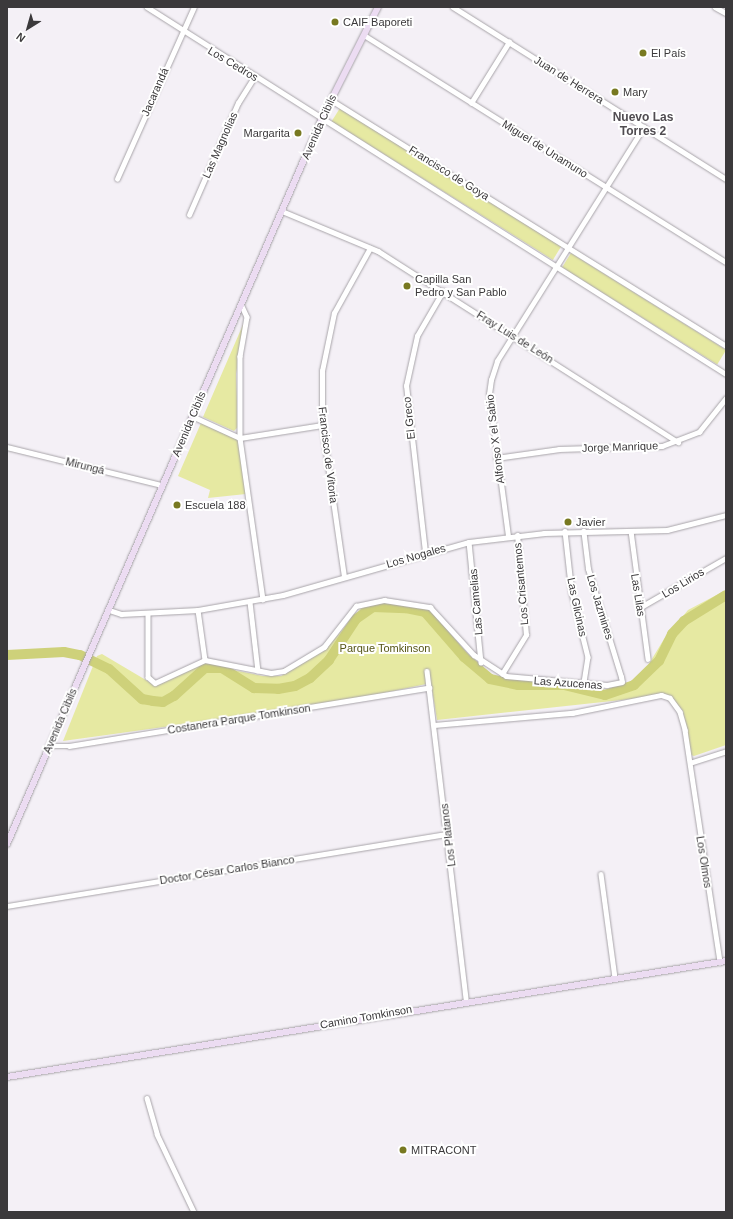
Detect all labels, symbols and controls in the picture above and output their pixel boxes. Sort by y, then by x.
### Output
north arrow [8,8,48,48]
place label: CAIF Baporeti [343,15,412,29]
marker: CAIF Baporeti [330,17,340,27]
text: N [14,30,28,45]
street label: Los Cedros [205,44,261,84]
place label: El País [651,46,686,60]
marker: El País [638,48,648,58]
street label: Juan de Herrera [532,53,606,107]
street label: Jacarandá [139,66,171,118]
place label: Mary [623,85,647,99]
marker: Mary [610,87,620,97]
street label: Avenida Cibils [299,93,339,161]
street label: Las Magnolias [200,110,240,180]
district label: Nuevo Las Torres 2 [613,111,673,139]
street label: Miguel de Unamuno [500,117,590,181]
place label: Margarita [244,126,290,140]
marker: Margarita [293,128,303,138]
street label: Francisco de Goya [406,143,492,203]
place label: Capilla San Pedro y San Pablo [415,273,507,299]
marker: Capilla San Pedro y San Pablo [402,281,412,291]
street label: Fray Luis de León [474,308,556,366]
street label: Avenida Cibils [169,389,209,459]
street label: Alfonso X el Sabio [483,394,507,484]
street label: El Greco [400,396,418,440]
street label: Francisco de Vitoria [316,406,340,504]
street label: Jorge Manrique [582,439,658,455]
street label: Mirungá [64,455,106,477]
place label: Escuela 188 [185,498,246,512]
marker: Escuela 188 [172,500,182,510]
place label: Javier [576,515,605,529]
marker: Javier [563,517,573,527]
street label: Los Nogales [385,541,447,571]
street label: Los Crisantemos [511,542,531,626]
street label: Los Lirios [659,565,707,601]
street label: Las Camelias [467,568,485,636]
street label: Los Jazmines [584,573,616,641]
street label: Las Lilas [628,573,648,617]
street label: Las Glicinas [564,576,590,638]
park label: Parque Tomkinson [339,641,431,655]
street label: Las Azucenas [533,674,603,692]
street label: Avenida Cibils [40,686,80,756]
street label: Costanera Parque Tomkinson [166,701,312,737]
street label: Los Platanos [438,803,458,867]
street label: Los Olmos [693,835,715,889]
street label: Doctor César Carlos Bianco [159,853,295,887]
street label: Camino Tomkinson [319,1002,413,1032]
place label: MITRACONT [411,1143,476,1157]
marker: MITRACONT [398,1145,408,1155]

